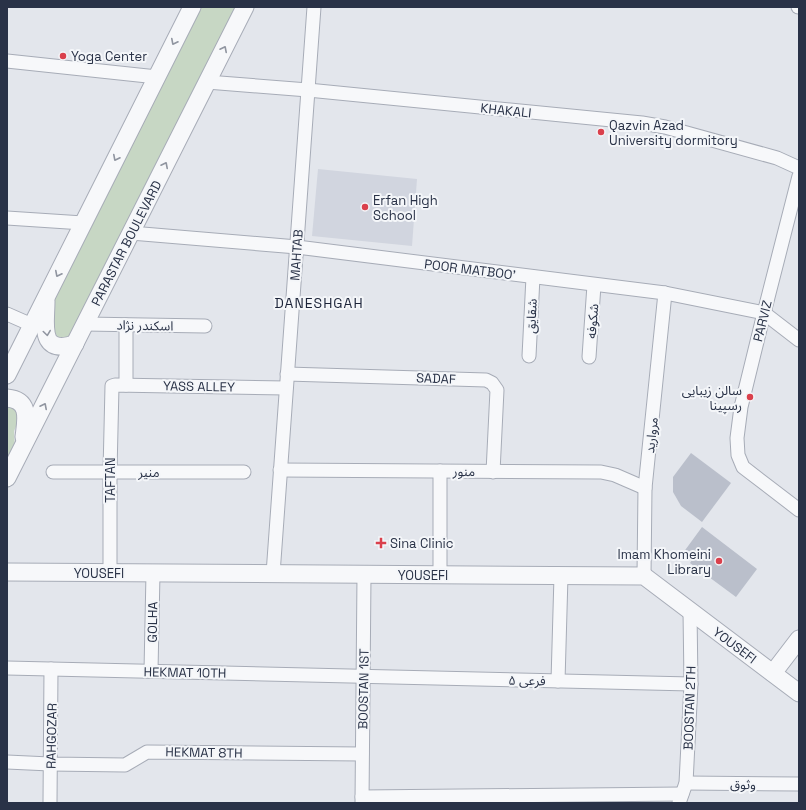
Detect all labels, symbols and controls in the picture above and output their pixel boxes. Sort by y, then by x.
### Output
one-way arrow [172,38,179,45]
one-way arrow [219,46,227,53]
place label: Yoga Center [71,48,147,65]
marker: Yoga Center [58,51,68,61]
street label: KHAKALI [480,99,532,122]
place label: Qazvin Azad University dormitory [609,117,738,149]
marker: Qazvin Azad University dormitory [596,127,606,137]
one-way arrow [113,154,121,161]
one-way arrow [160,162,168,169]
street label: PARASTAR BOULEVARD [87,178,165,309]
place label: Erfan High School [373,192,438,224]
marker: Erfan High School [360,202,370,212]
street label: MAHTAB [286,229,307,281]
street label: POOR MATBOO' [423,255,517,284]
one-way arrow [55,270,63,277]
district label: DANESHGAH [274,294,364,312]
street label: شقایق [522,298,541,334]
street label: PARVIZ [749,299,776,344]
street label: شکوفه [583,303,602,339]
street label: اسکندر نژاد [116,317,174,334]
one-way arrow [42,330,51,336]
street label: SADAF [416,369,456,388]
street label: YASS ALLEY [163,377,235,396]
place label: سالن زیبایی رسپینا [682,382,742,415]
marker: سالن زیبایی رسپینا [745,392,755,402]
one-way arrow [39,403,46,410]
street label: مروارید [641,416,662,454]
street label: TAFTAN [102,457,119,503]
street label: منور [452,463,475,480]
street label: منیر [137,464,160,481]
place label: Sina Clinic [390,535,454,552]
marker: Sina Clinic [375,537,387,549]
place label: Imam Khomeini Library [618,546,711,578]
marker: Imam Khomeini Library [714,556,724,566]
street label: YOUSEFI [74,565,124,582]
street label: YOUSEFI [398,567,448,584]
street label: GOLHA [144,601,161,643]
street label: YOUSEFI [709,623,760,667]
street label: BOOSTAN 1ST [354,648,373,730]
street label: HEKMAT 10TH [143,663,227,682]
street label: BOOSTAN 2TH [680,666,699,750]
street label: فرعی ۵ [508,672,546,689]
street label: RAHGOZAR [42,703,61,769]
street label: HEKMAT 8TH [165,743,243,762]
street label: وثوق [730,776,756,793]

